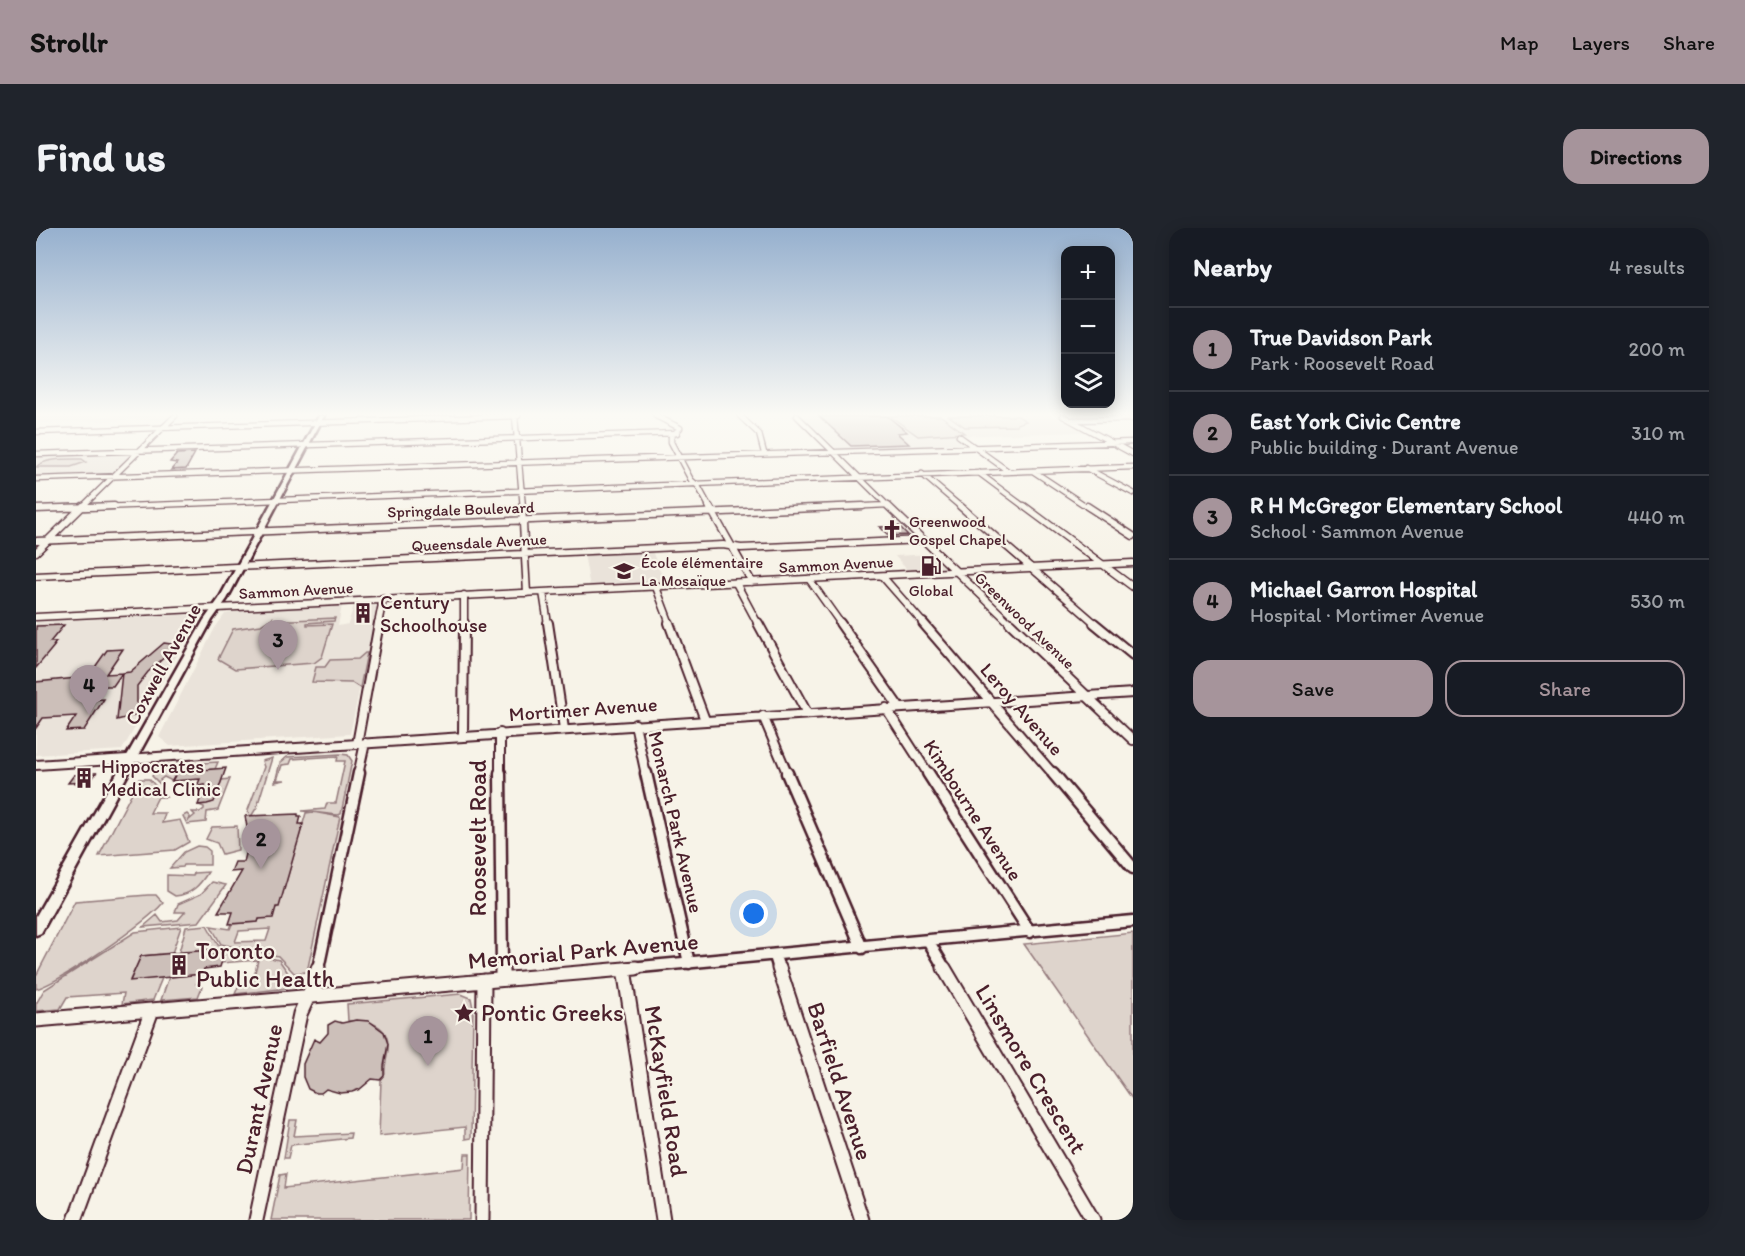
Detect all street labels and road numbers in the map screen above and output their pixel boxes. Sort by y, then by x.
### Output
street label: Springdale Boulevard [387,497,535,522]
street label: Queensdale Avenue [411,529,547,556]
street label: Sammon Avenue [778,552,894,577]
street label: Greenwood Avenue [971,568,1079,673]
street label: Sammon Avenue [238,578,354,603]
street label: Coxwell Avenue [120,599,206,729]
street label: Leroy Avenue [975,658,1069,760]
street label: Mortimer Avenue [508,692,658,726]
street label: Monarch Park Avenue [643,729,709,915]
street label: Kimbourne Avenue [918,735,1028,885]
street label: Roosevelt Road [463,759,492,916]
street label: Memorial Park Avenue [466,926,700,975]
street label: Linsmore Crescent [969,979,1093,1159]
street label: Barfield Avenue [801,998,880,1164]
street label: McKayfield Road [639,1003,694,1179]
street label: Durant Avenue [228,1021,289,1177]

